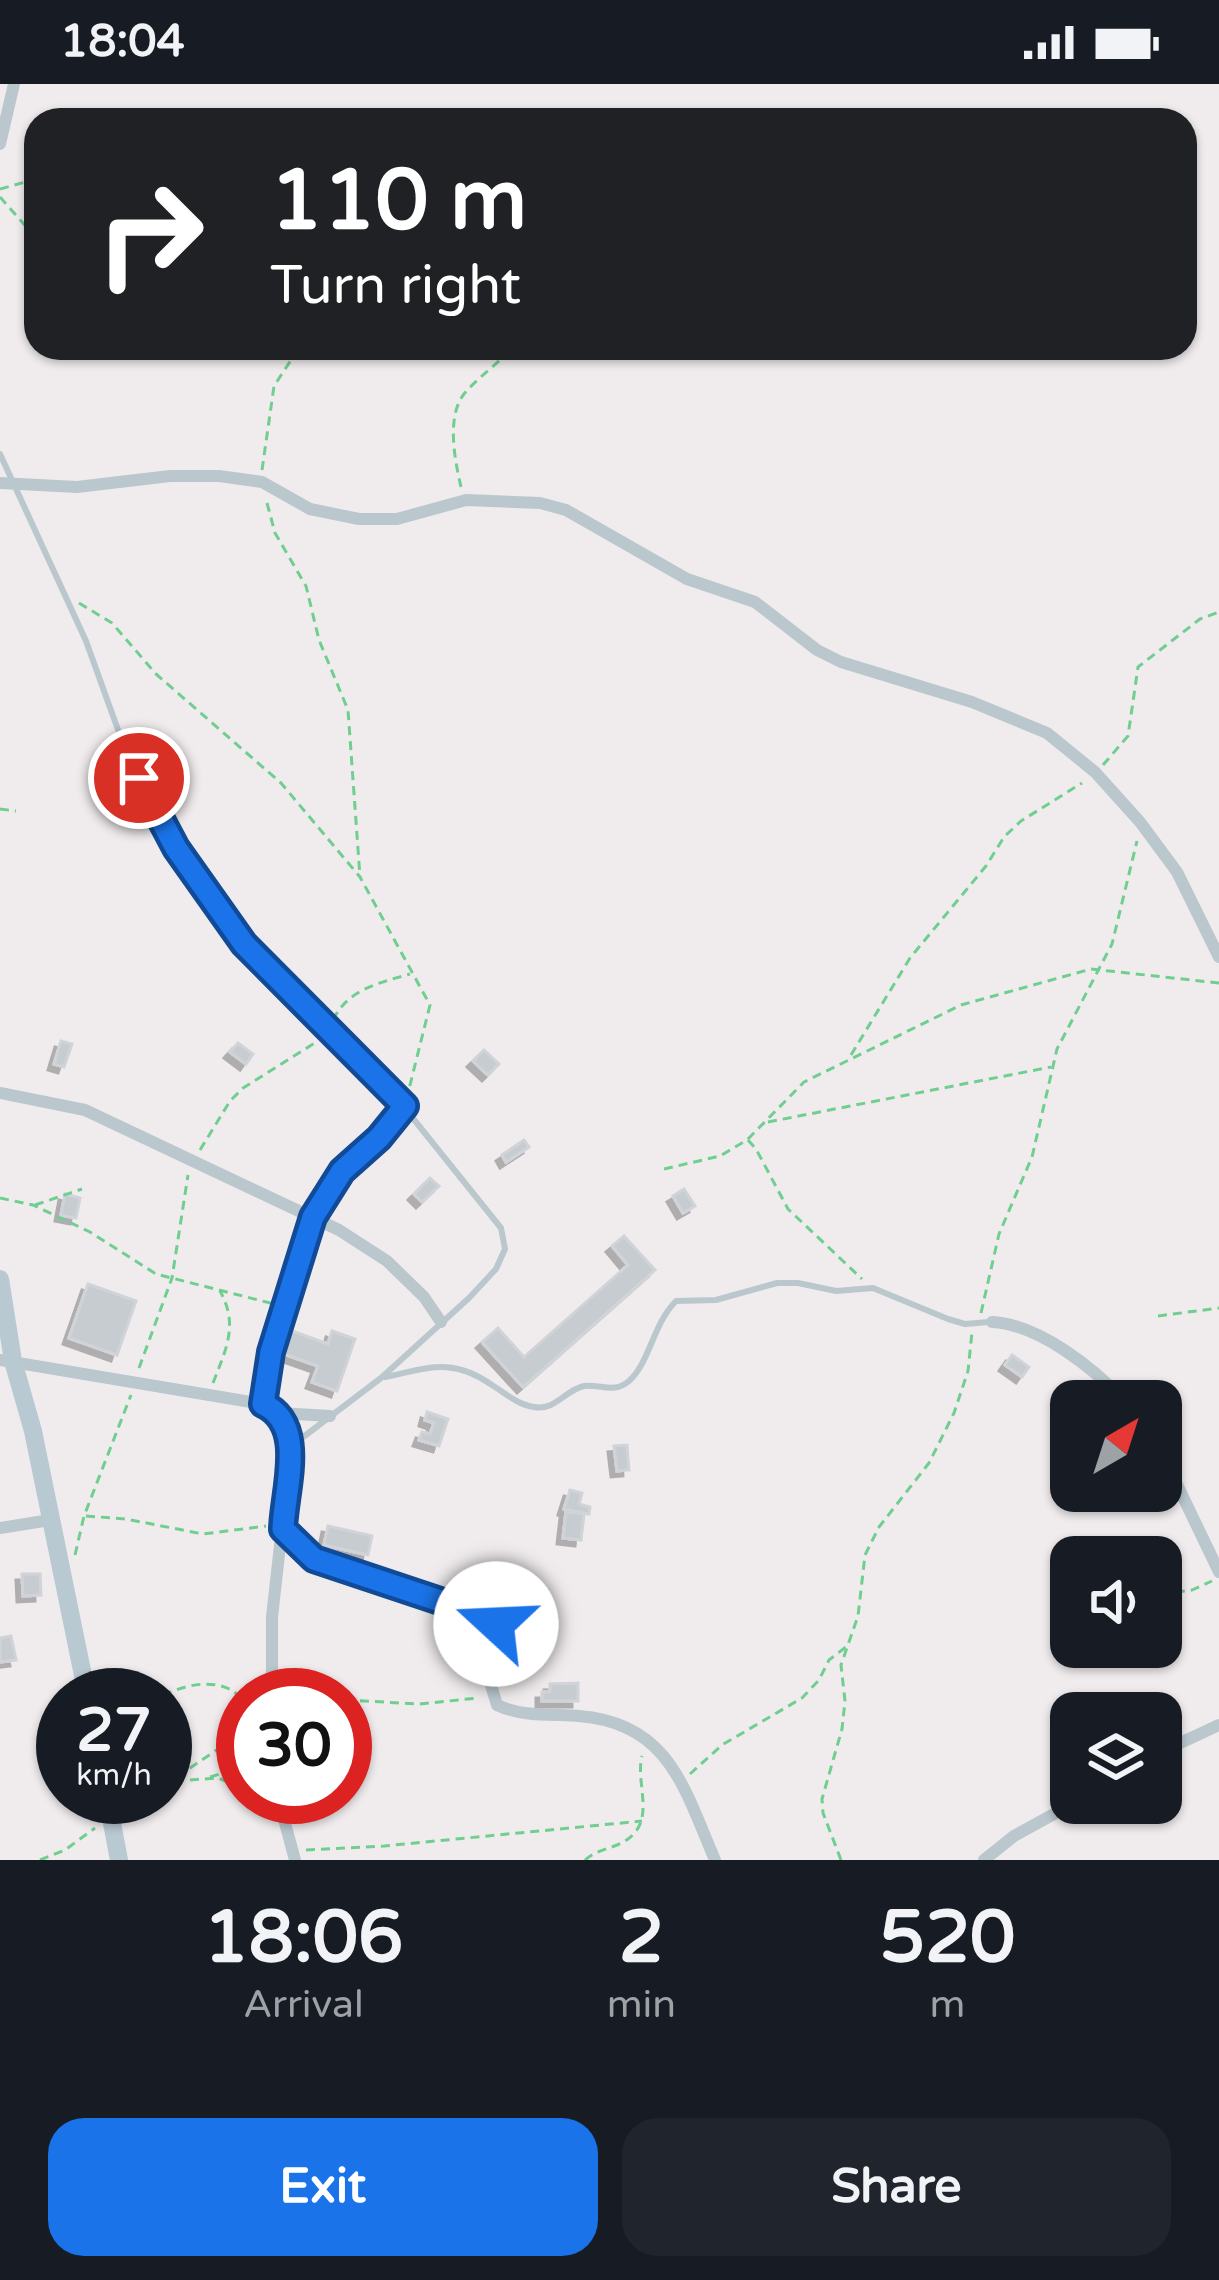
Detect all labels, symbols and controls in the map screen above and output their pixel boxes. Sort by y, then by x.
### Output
text: 18:04 [60,15,185,69]
text: 110 m [270,151,527,252]
icon: right [72,156,228,312]
text: Turn right [270,253,521,318]
pin [88,727,190,829]
icon: arrive [106,745,172,811]
north arrow [1050,1380,1182,1512]
map controls [1050,1380,1182,1824]
button: sound [1050,1536,1182,1668]
position arrow [433,1561,559,1687]
speed limit sign: 30 [216,1668,372,1824]
button: layers [1050,1692,1182,1824]
text: 27 [76,1695,152,1767]
text: km/h [76,1757,152,1794]
text: 18:06 [204,1895,403,1982]
text: 2 [619,1895,664,1982]
text: 520 [880,1895,1015,1982]
text: Arrival [243,1981,364,2028]
text: min [607,1981,676,2028]
text: m [930,1981,965,2028]
button: Exit [48,2118,598,2256]
button: Share [622,2118,1171,2256]

